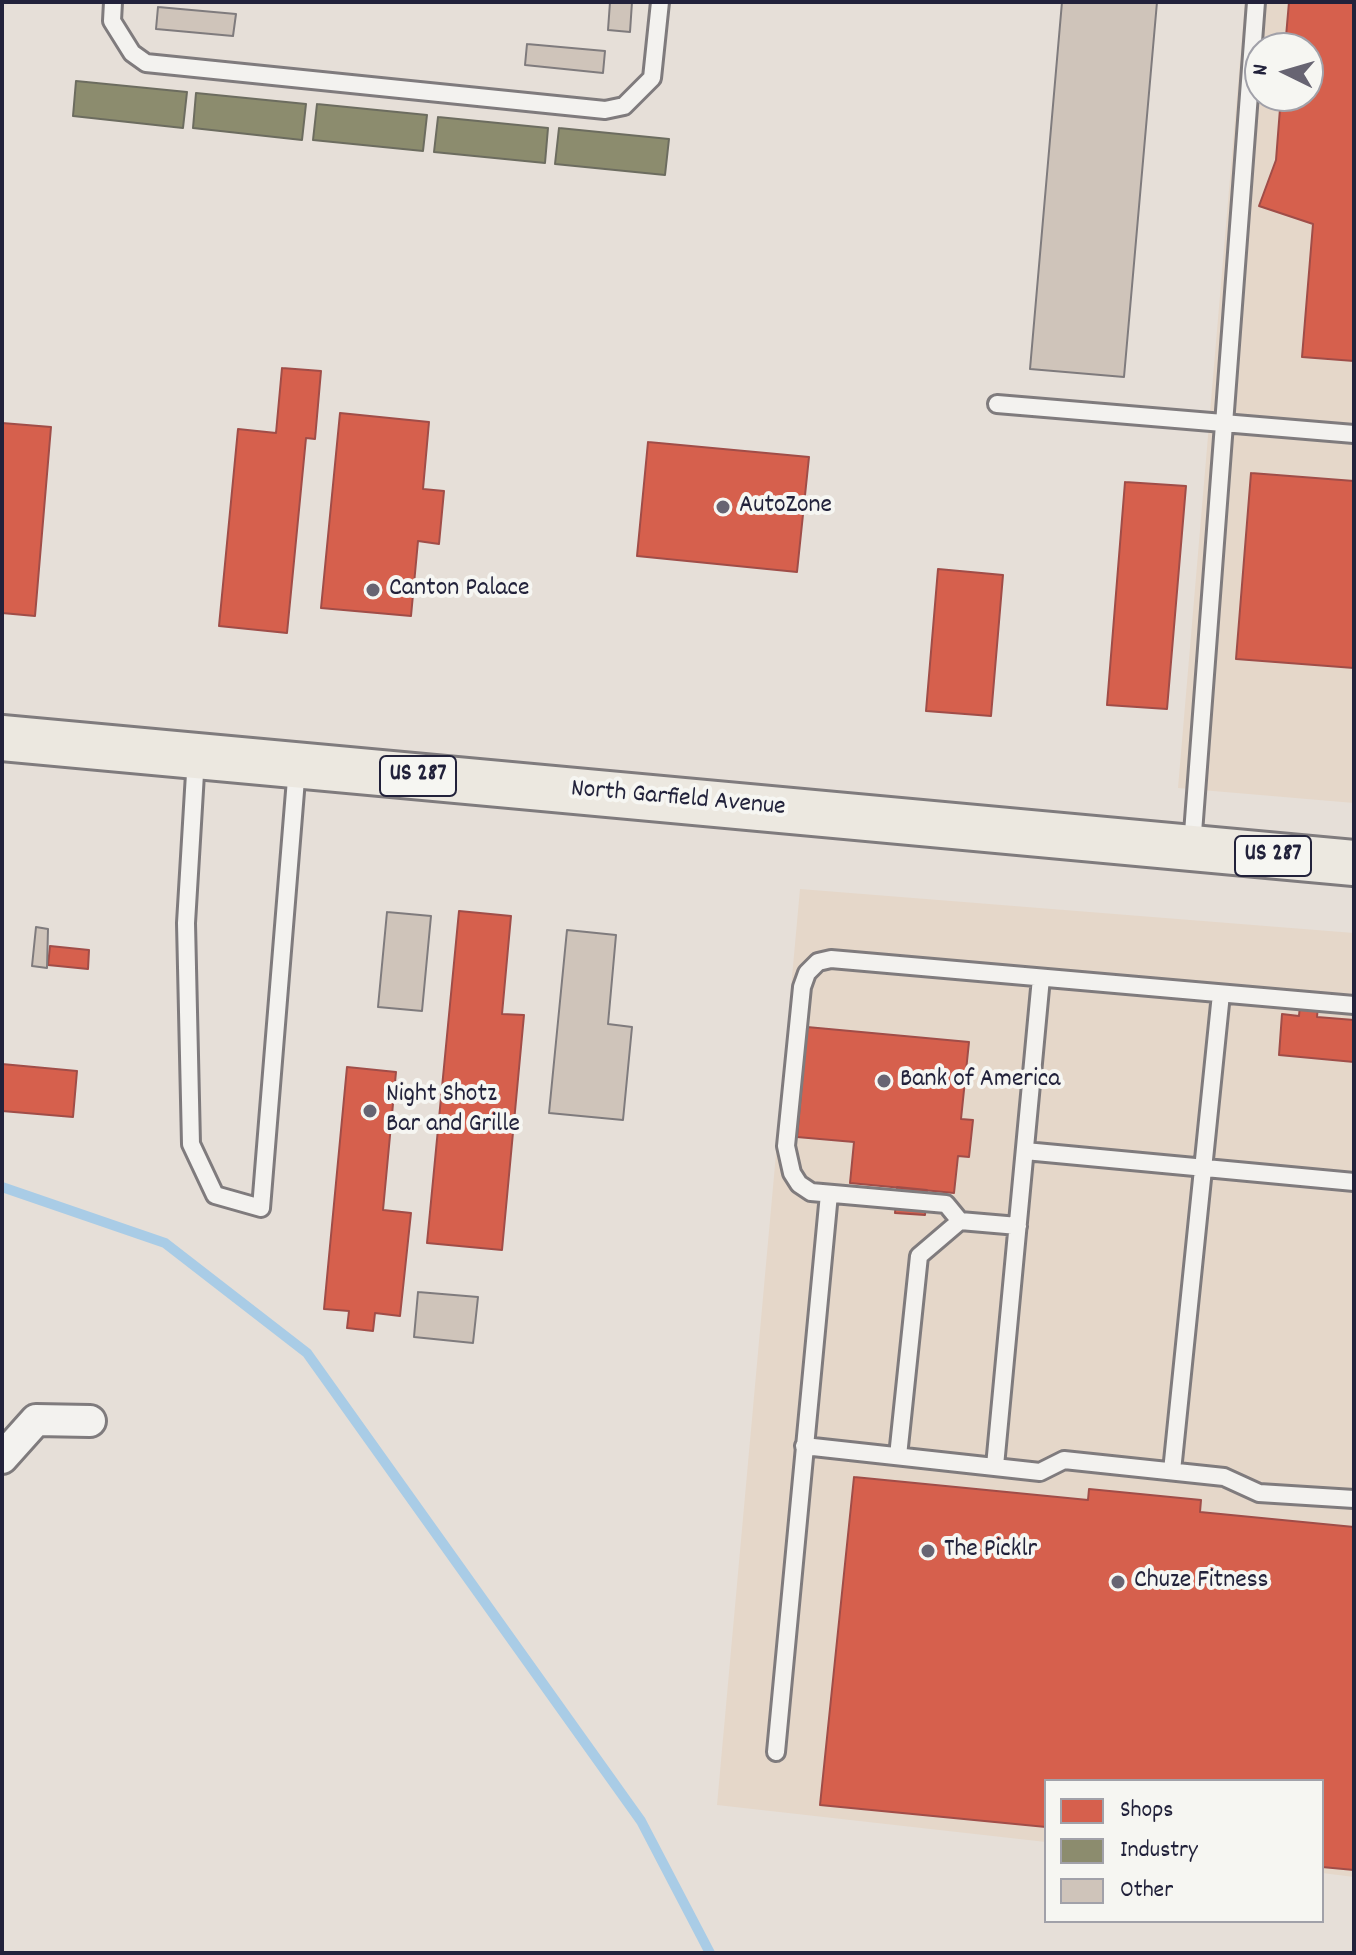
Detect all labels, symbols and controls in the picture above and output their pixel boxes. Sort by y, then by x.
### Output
north arrow [1244,32,1324,112]
text: N [1246,63,1278,77]
place label: AutoZone [739,491,832,523]
marker: AutoZone [714,498,732,516]
place label: Canton Palace [389,574,529,606]
marker: Canton Palace [364,581,382,599]
road number: US 287 [380,756,456,796]
street label: North Garfield Avenue [569,775,787,825]
road number: US 287 [1235,836,1311,876]
place label: Bank of America [900,1065,1060,1097]
marker: Bank of America [875,1072,893,1090]
place label: Night Shotz Bar and Grille [386,1080,520,1142]
marker: Night Shotz Bar and Grille [361,1102,379,1120]
place label: The Picklr [944,1535,1037,1567]
marker: The Picklr [919,1542,937,1560]
place label: Chuze Fitness [1134,1566,1269,1598]
marker: Chuze Fitness [1109,1573,1127,1591]
legend [1044,1779,1324,1923]
text: Shops [1120,1794,1173,1828]
text: Industry [1120,1834,1198,1868]
text: Other [1120,1874,1173,1908]

